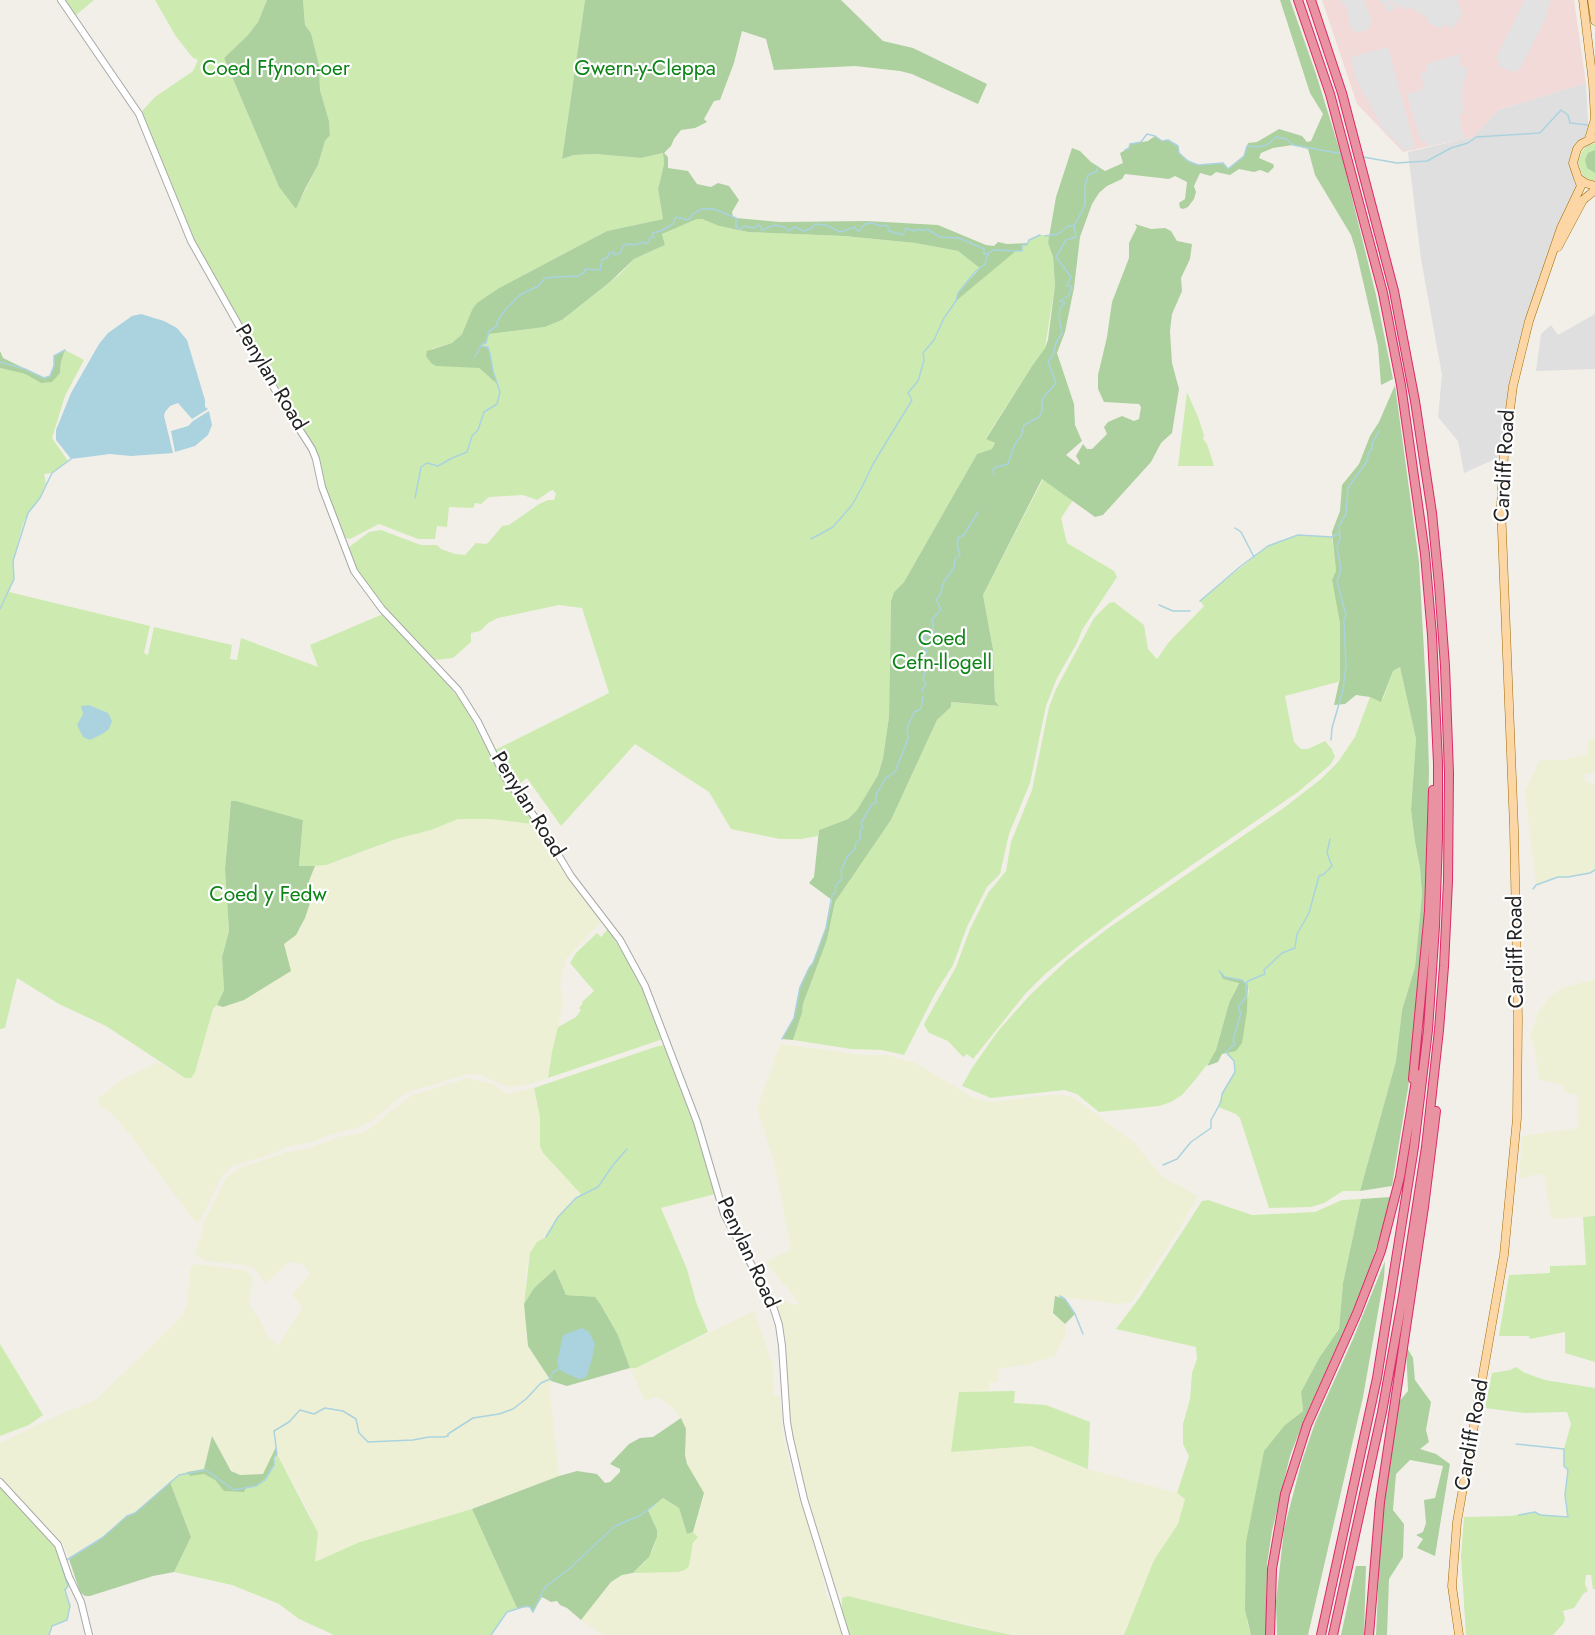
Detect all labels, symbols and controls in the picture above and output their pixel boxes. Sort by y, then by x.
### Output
park label: Coed Ffynon-oer [202,57,350,83]
park label: Gwern-y-Cleppa [574,57,716,83]
street label: Penylan Road [228,320,312,436]
street label: Cardiff Road [1490,409,1522,523]
park label: Coed Cefn-llogell [892,627,992,677]
street label: Penylan Road [485,748,569,862]
park label: Coed y Fedw [209,883,327,909]
street label: Cardiff Road [1503,895,1531,1009]
street label: Penylan Road [710,1194,784,1312]
street label: Cardiff Road [1451,1377,1495,1493]

